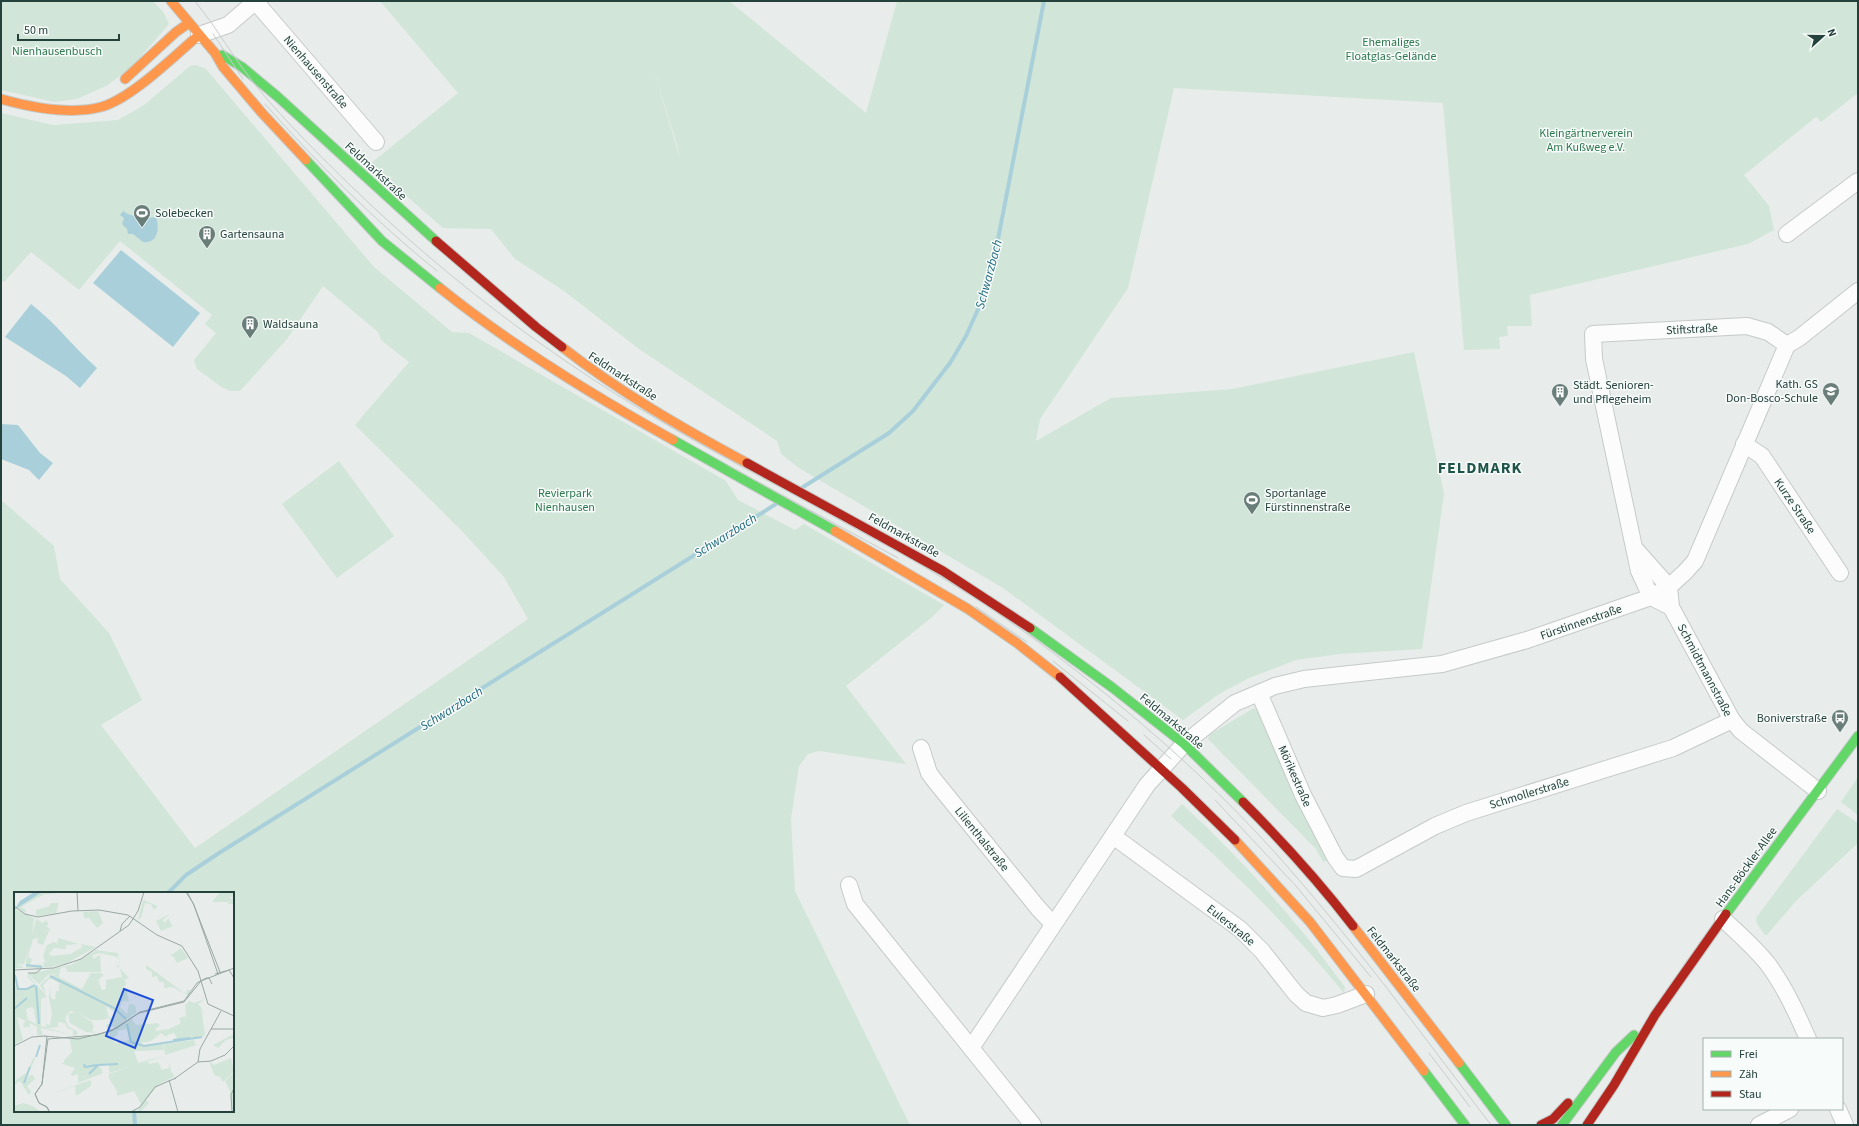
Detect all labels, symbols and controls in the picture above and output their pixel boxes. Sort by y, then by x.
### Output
scale bar [18,16,119,42]
north arrow [1803,16,1843,56]
text: 50 m [24,22,48,39]
text: N [1824,26,1840,39]
street label: Nienhausenstraße [279,32,352,112]
park label: Ehemaliges Floatglas-Gelände [1346,34,1436,65]
park label: Nienhausenbusch [12,43,102,60]
park label: Kleingärtnerverein Am Kußweg e.V. [1539,125,1633,156]
street label: Feldmarkstraße [341,138,410,205]
sports icon: Solebecken [132,203,152,228]
place label: Solebecken [155,205,213,222]
building icon: Gartensauna [197,224,217,249]
place label: Gartensauna [220,226,284,243]
water label: Schwarzbach [971,237,1007,311]
building icon: Waldsauna [240,314,260,339]
place label: Waldsauna [263,316,318,333]
street label: Stiftstraße [1666,320,1718,339]
street label: Feldmarkstraße [585,348,661,405]
place label: Kath. GS Don-Bosco-Schule [1726,376,1818,407]
place label: Städt. Senioren- und Pflegeheim [1573,377,1654,408]
school or university icon: Kath. GS Don-Bosco-Schule [1821,381,1841,406]
building icon: Städt. Senioren- und Pflegeheim [1550,382,1570,407]
district label: FELDMARK [1438,457,1522,479]
street label: Kurze Straße [1770,475,1819,537]
park label: Revierpark Nienhausen [535,485,595,516]
place label: Sportanlage Fürstinnenstraße [1265,485,1351,516]
sports icon: Sportanlage Fürstinnenstraße [1242,490,1262,515]
water label: Schwarzbach [691,509,761,562]
street label: Feldmarkstraße [865,509,943,562]
street label: Fürstinnenstraße [1538,601,1624,644]
street label: Schmidtmannstraße [1673,621,1736,720]
water label: Schwarzbach [417,682,487,735]
street label: Feldmarkstraße [1136,689,1207,753]
bus stop icon: Boniverstraße [1830,708,1850,733]
place label: Boniverstraße [1757,710,1827,727]
street label: Mörikestraße [1273,743,1316,810]
street label: Schmollerstraße [1487,773,1571,814]
street label: Lilienthalstraße [950,803,1013,875]
street label: Hans-Böckler-Allee [1711,824,1781,911]
inset map [14,892,234,1112]
street label: Eulerstraße [1203,901,1258,950]
street label: Feldmarkstraße [1363,923,1425,996]
legend [1703,1038,1843,1110]
text: Frei [1739,1046,1758,1063]
text: Zäh [1739,1066,1758,1083]
text: Stau [1739,1086,1762,1103]

